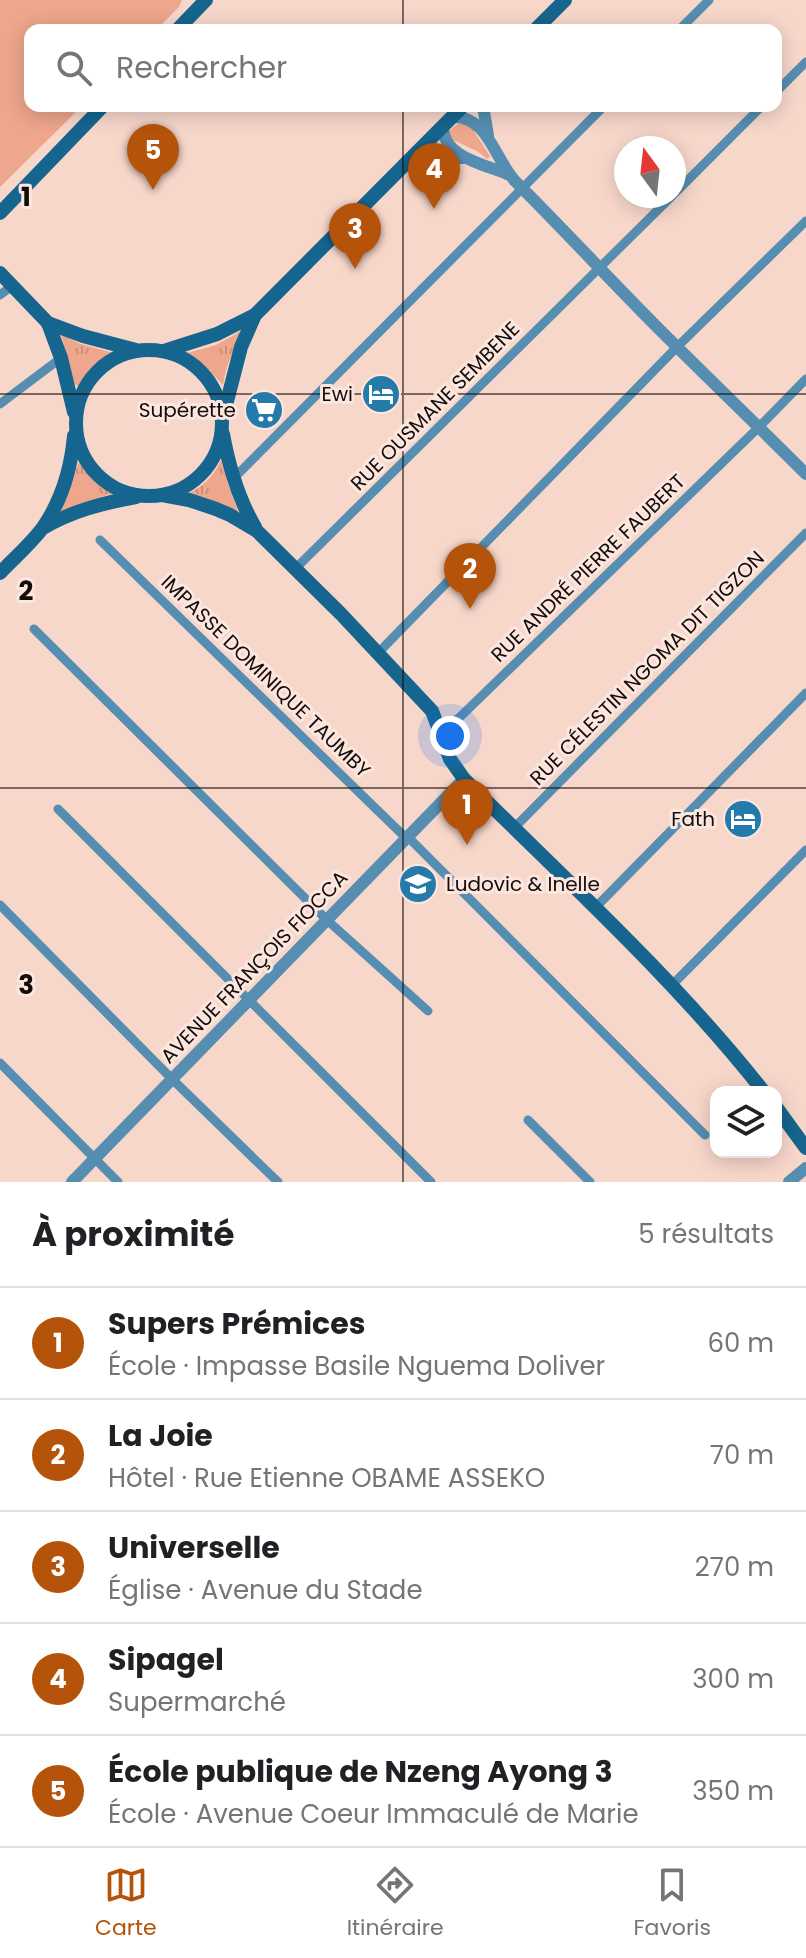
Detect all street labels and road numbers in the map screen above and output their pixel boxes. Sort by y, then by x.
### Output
street label: RUE OUSMANE SEMBENE [344,315,526,497]
street label: RUE ANDRÉ PIERRE FAUBERT [485,468,691,668]
street label: RUE CÉLESTIN NGOMA DIT TIGZON [524,545,770,791]
street label: IMPASSE DOMINIQUE TAUMBY [155,568,377,784]
street label: AVENUE FRANÇOIS FIOCCA [154,864,354,1070]

